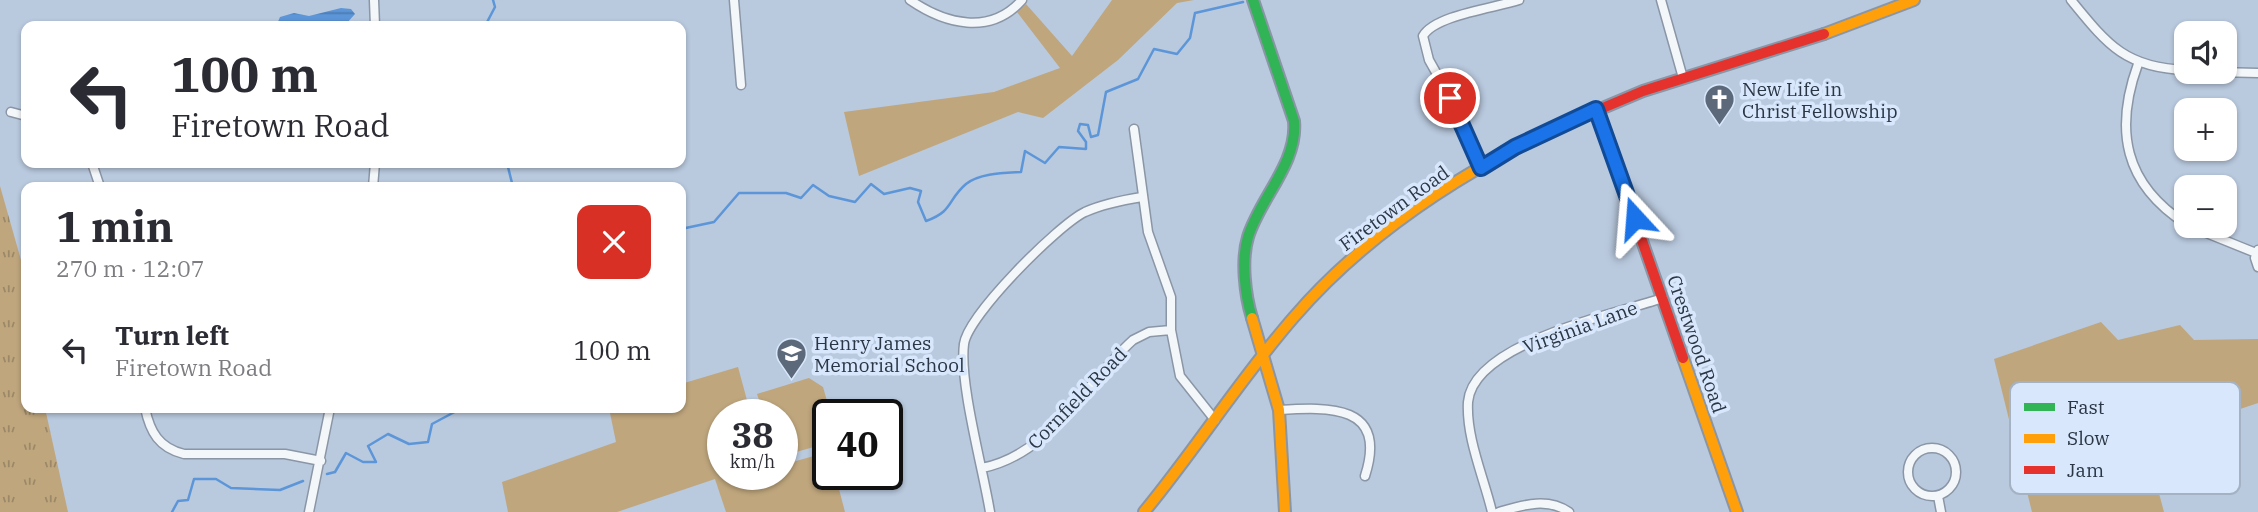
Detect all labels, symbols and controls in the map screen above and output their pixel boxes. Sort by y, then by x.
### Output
map controls [2174,21,2237,238]
button: sound [2174,21,2237,84]
text: 100 m [171,42,318,105]
icon: left [56,49,147,140]
pin [1420,68,1480,128]
place label: New Life in Christ Fellowship [1742,77,1898,123]
icon: arrive [1431,79,1469,117]
church icon: New Life in Christ Fellowship [1702,83,1736,127]
button: + [2174,98,2237,161]
text: Firetown Road [171,104,390,146]
street label: Firetown Road [1334,160,1454,256]
button: − [2174,175,2237,238]
position arrow [1598,181,1672,255]
text: 1 min [56,199,174,254]
button: close [577,205,651,279]
text: 270 m · 12:07 [56,253,205,283]
street label: Crestwood Road [1662,272,1732,416]
street label: Virginia Lane [1520,295,1640,359]
text: Turn left [115,318,229,352]
icon: left [56,331,94,369]
place label: Henry James Memorial School [814,331,965,377]
text: 100 m [573,333,651,367]
school or university icon: Henry James Memorial School [774,337,808,381]
street label: Cornfield Road [1022,342,1132,454]
text: Firetown Road [115,352,272,382]
legend [2010,382,2240,494]
text: Fast [2067,395,2105,419]
speed limit sign: 40 [812,399,903,490]
text: 38 [731,412,774,458]
text: Slow [2067,426,2109,450]
text: km/h [730,450,775,473]
text: Jam [2067,458,2104,482]

